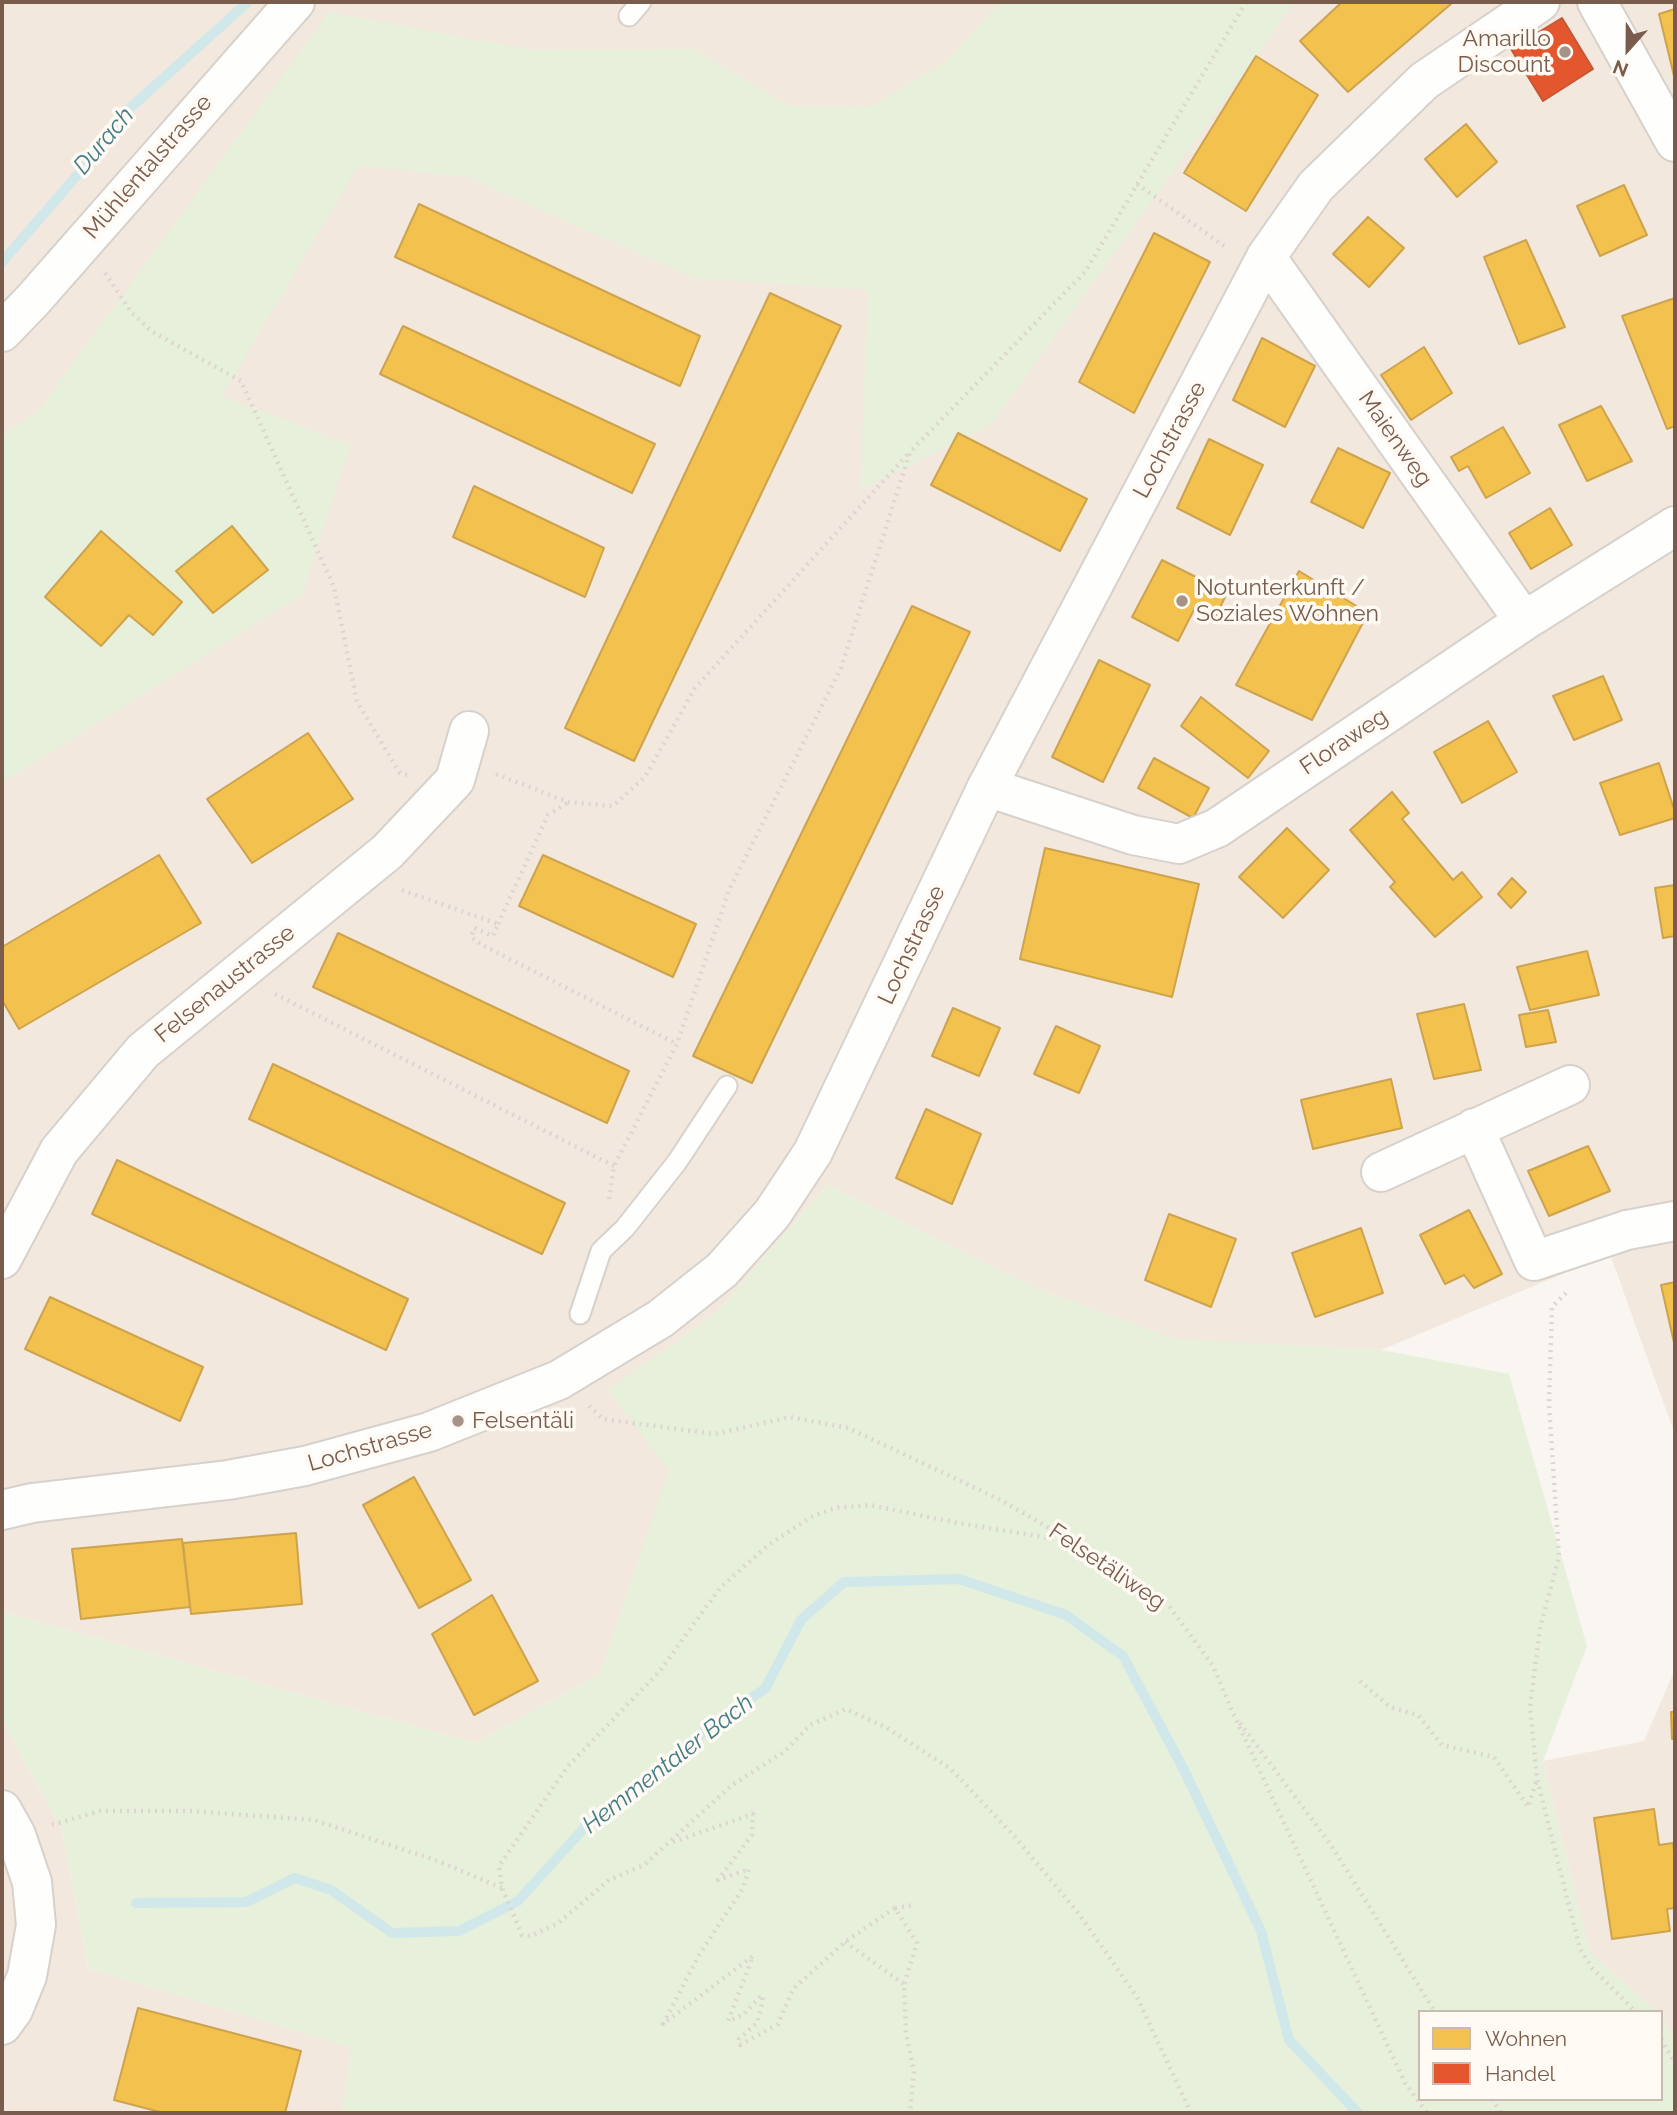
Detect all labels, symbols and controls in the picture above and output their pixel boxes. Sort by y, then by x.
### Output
north arrow [1593,14,1663,84]
place label: Amarillo Discount [1458,25,1551,79]
marker: Amarillo Discount [1557,44,1573,60]
text: N [1610,56,1631,81]
street label: Mühlentalstrasse [78,89,218,245]
water label: Durach [68,102,140,180]
street label: Lochstrasse [1128,377,1212,503]
street label: Maienweg [1352,386,1438,492]
place label: Notunterkunft / Soziales Wohnen [1196,574,1379,628]
marker: Notunterkunft / Soziales Wohnen [1174,593,1190,609]
street label: Floraweg [1295,703,1393,781]
street label: Lochstrasse [872,881,952,1009]
street label: Felsenaustrasse [150,919,300,1049]
place label: Felsentäli [472,1407,574,1435]
marker: Felsentäli [450,1413,466,1429]
street label: Lochstrasse [305,1416,435,1478]
street label: Felsetäliweg [1044,1518,1170,1616]
water label: Hemmentaler Bach [577,1688,759,1840]
legend [1418,2010,1663,2101]
text: Wohnen [1485,2026,1567,2051]
text: Handel [1485,2061,1555,2086]

